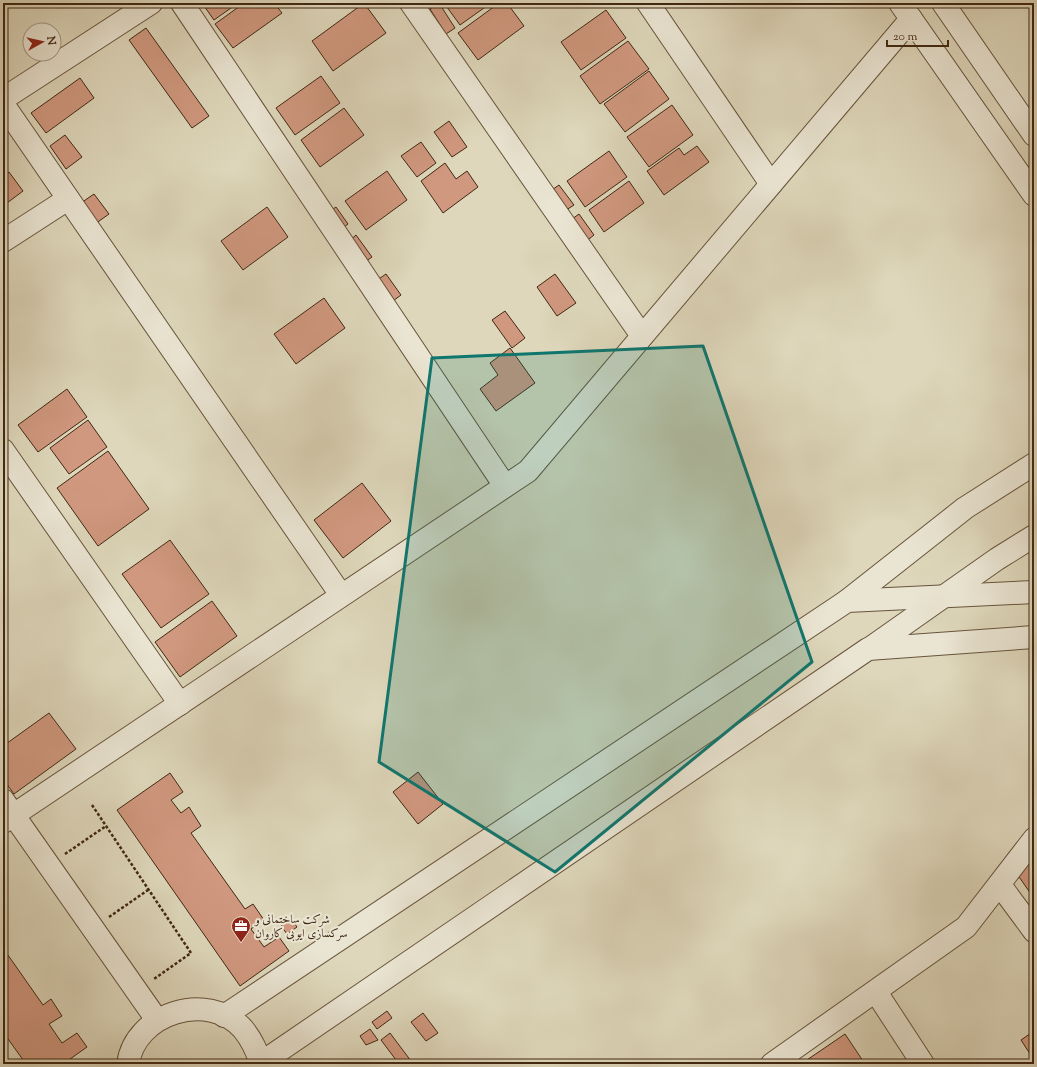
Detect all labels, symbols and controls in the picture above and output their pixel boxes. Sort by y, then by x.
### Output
north arrow [22,22,62,62]
scale bar [887,22,948,48]
text: 20 m [893,28,918,46]
text: N [42,34,59,46]
place label: شرکت ساختمانی و سرکسازی ایوبی کاروان [253,911,348,943]
office icon: شرکت ساختمانی و سرکسازی ایوبی کاروان [230,915,252,943]

